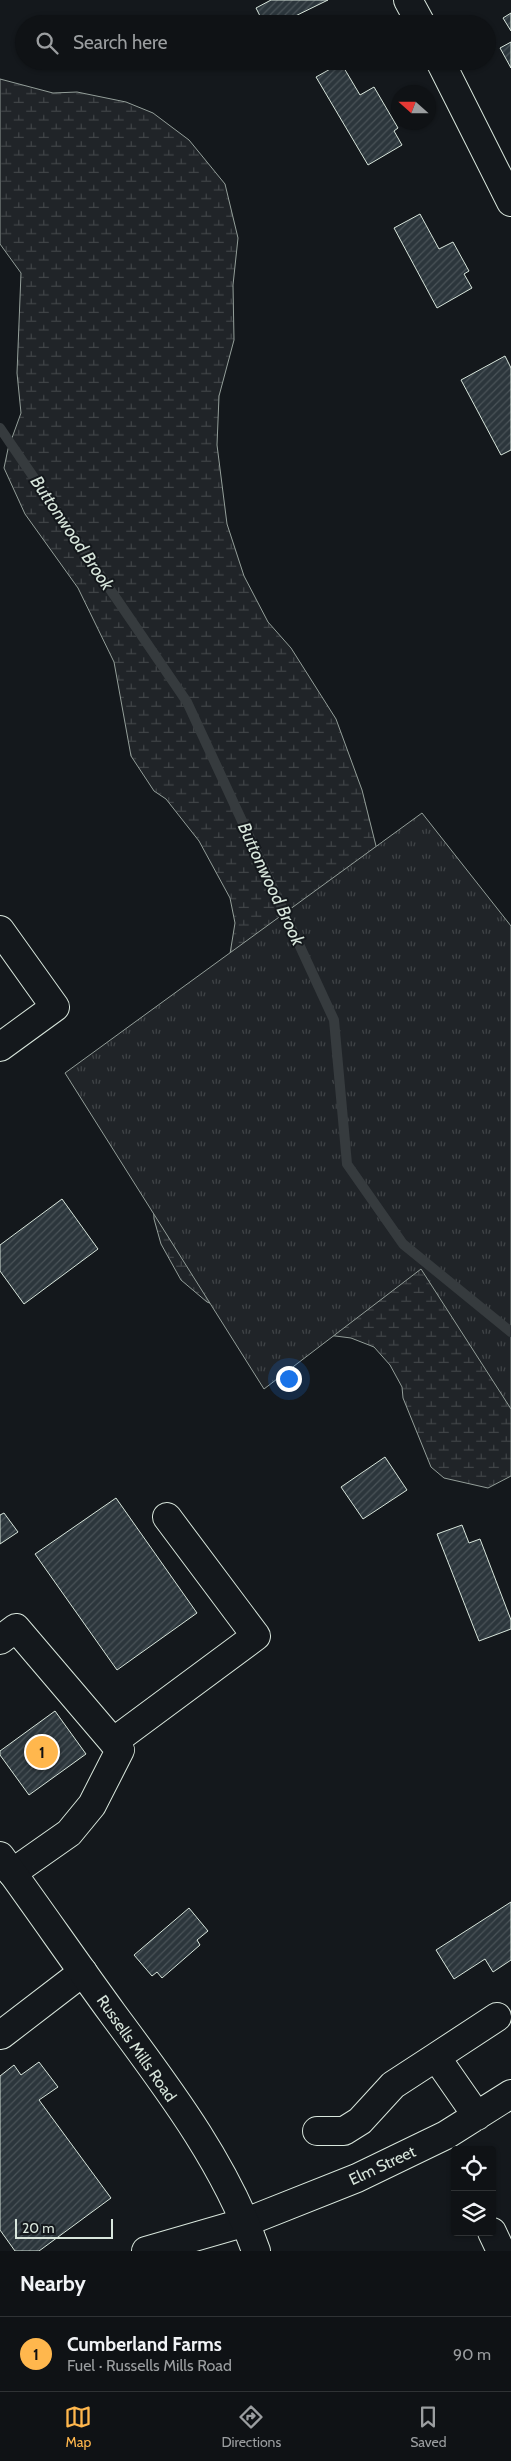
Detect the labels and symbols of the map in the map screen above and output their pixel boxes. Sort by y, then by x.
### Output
north arrow [391,85,436,130]
water label: Buttonwood Brook [26,472,119,595]
water label: Buttonwood Brook [233,819,310,950]
your location [276,1366,302,1392]
pin: 1 [26,1733,58,1771]
street label: Russells Mills Road [93,1991,180,2105]
street label: Elm Street [346,2142,419,2189]
scale bar [15,2216,112,2239]

